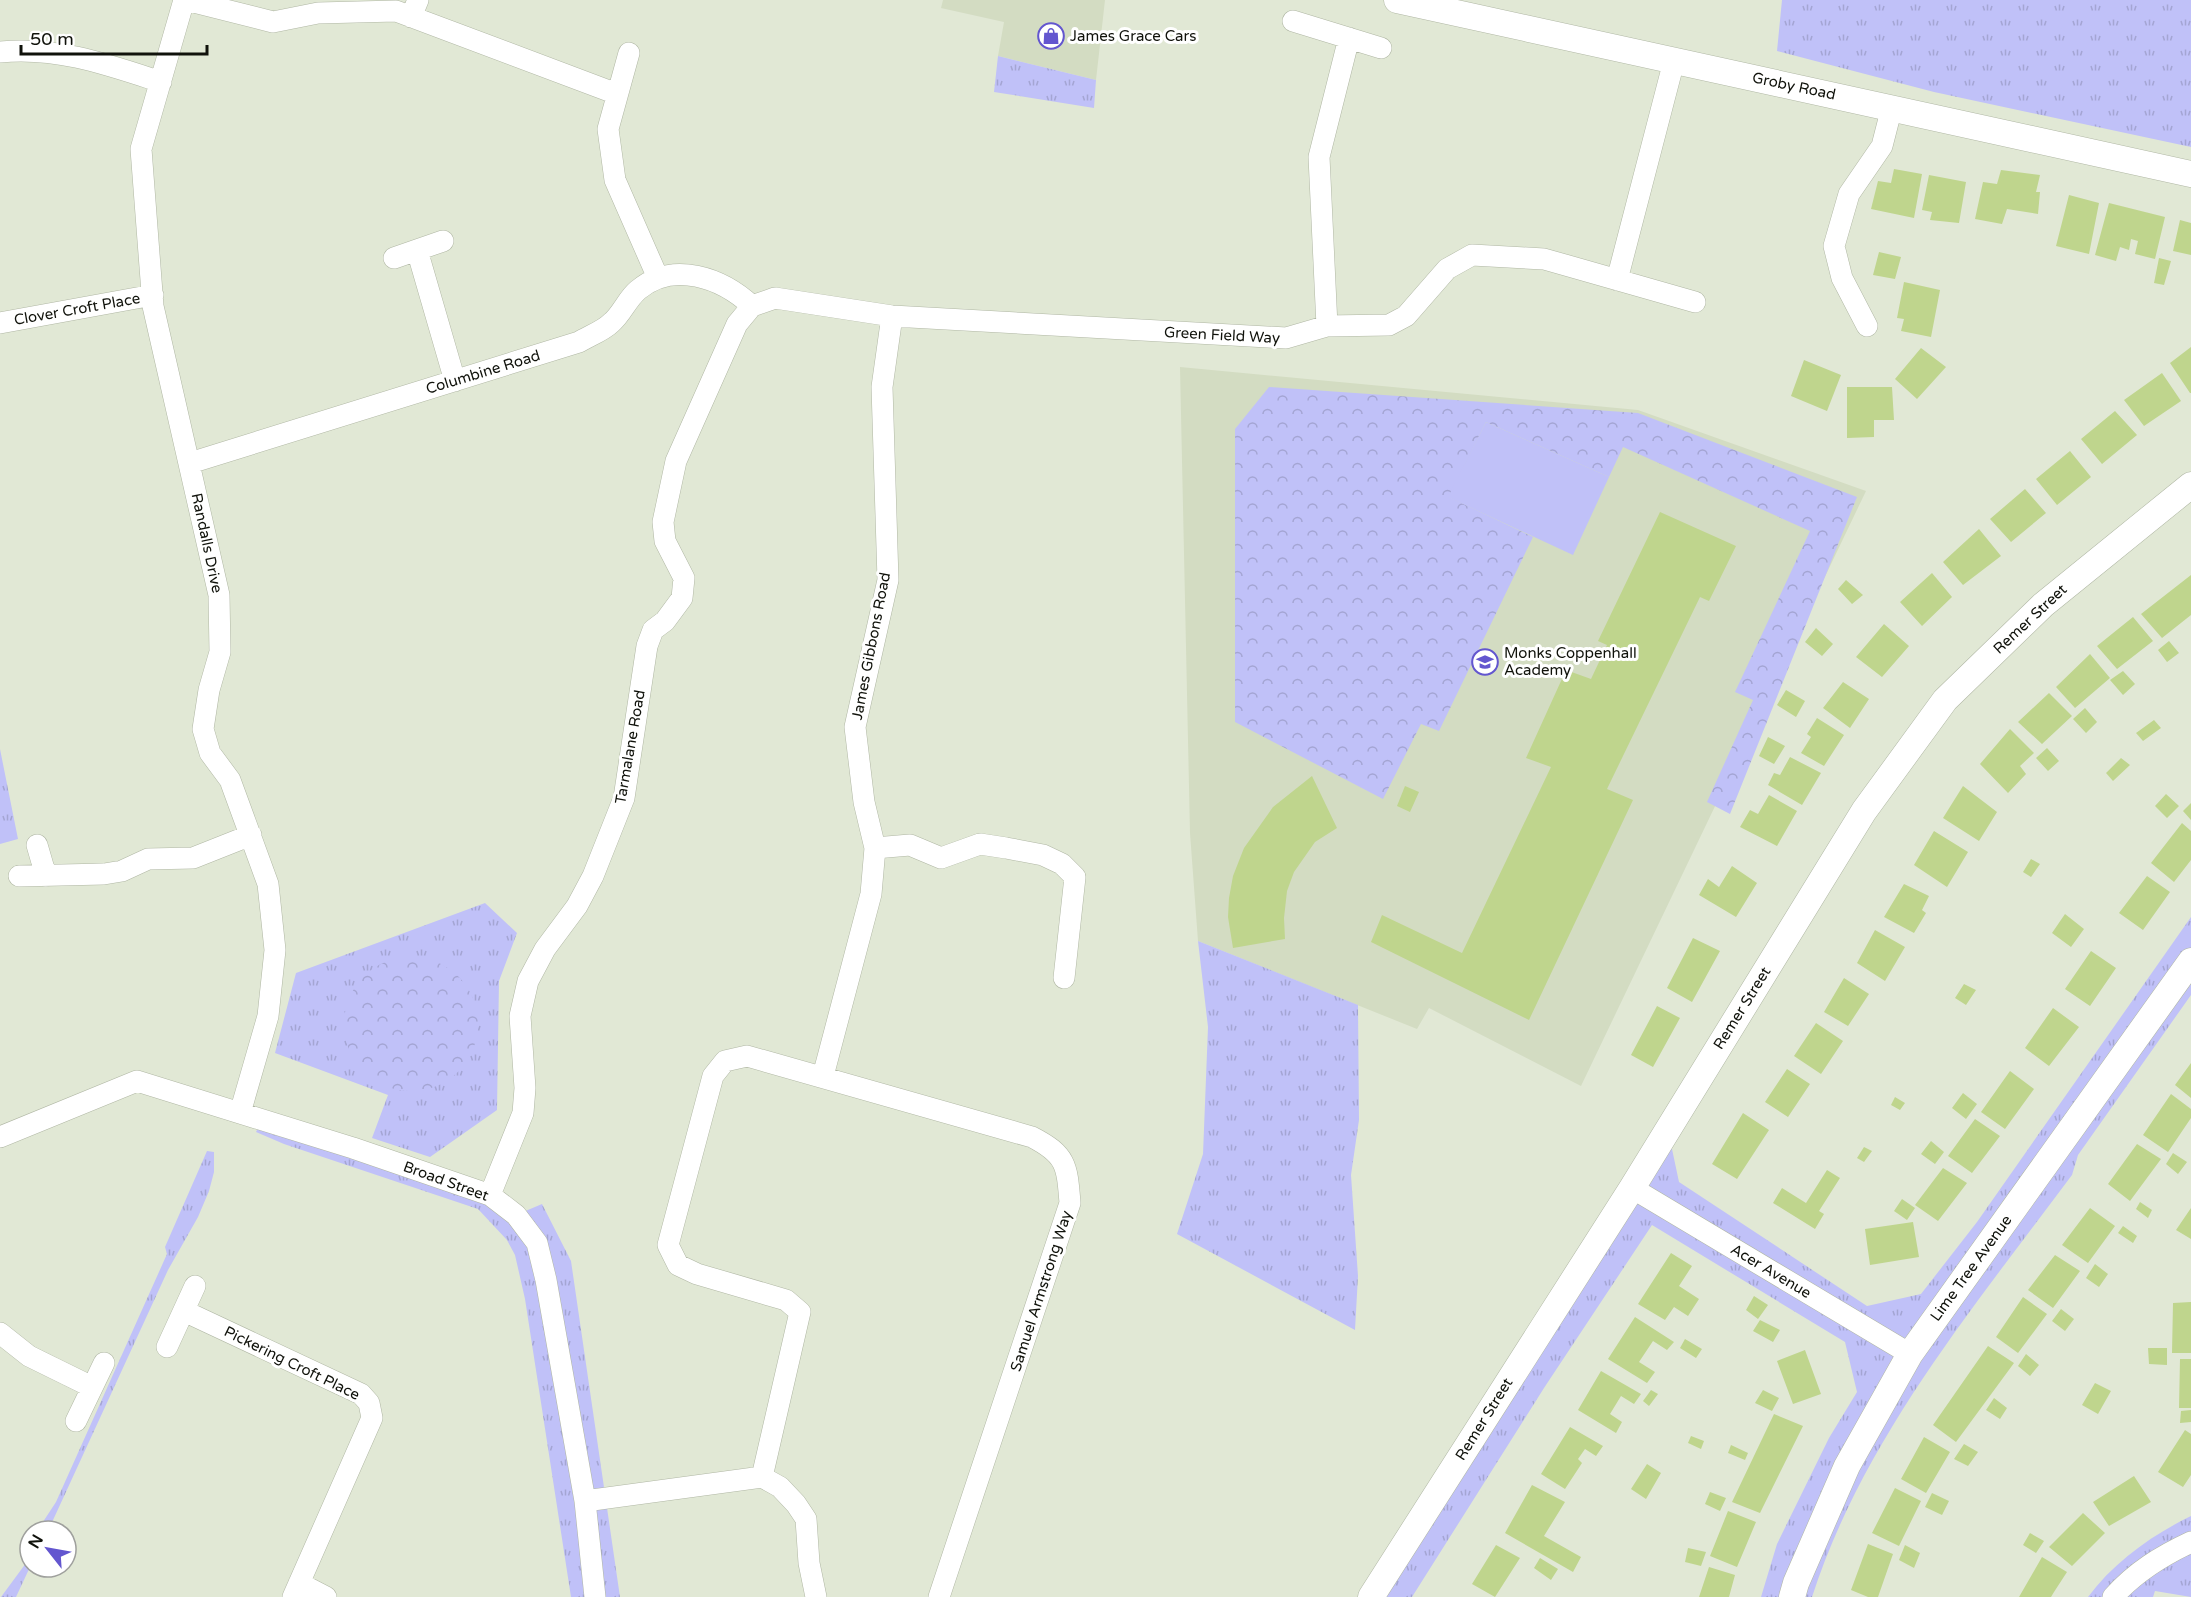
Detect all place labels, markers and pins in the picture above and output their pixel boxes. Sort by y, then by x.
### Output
shop icon: James Grace Cars [1036,21,1066,51]
place label: James Grace Cars [1070,27,1196,45]
place label: Monks Coppenhall Academy [1504,644,1637,679]
school or university icon: Monks Coppenhall Academy [1470,647,1500,677]

